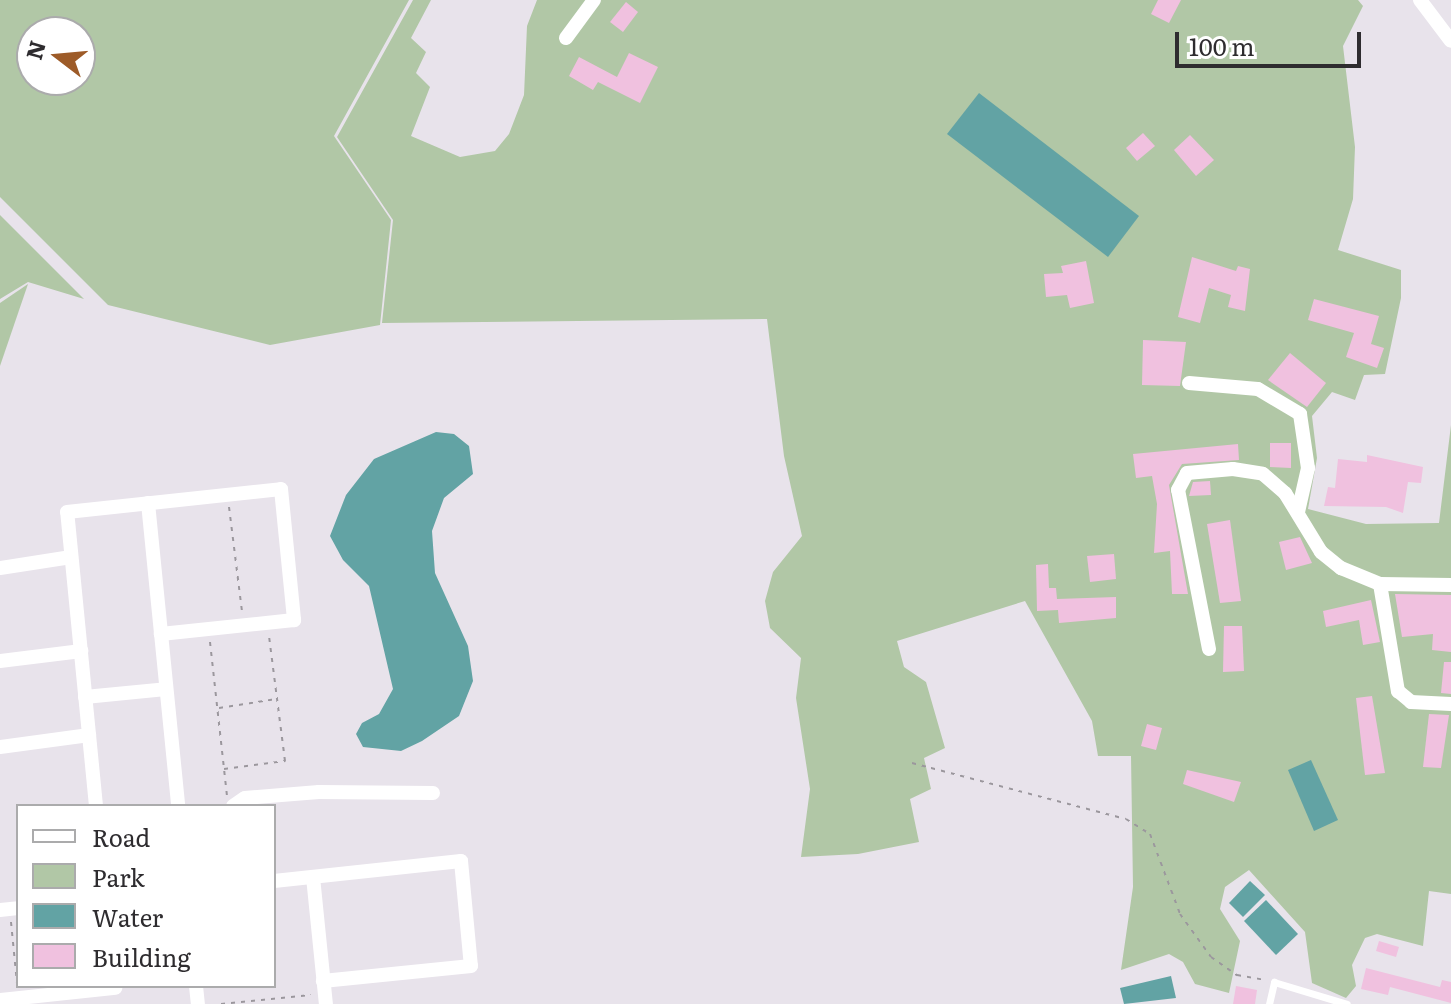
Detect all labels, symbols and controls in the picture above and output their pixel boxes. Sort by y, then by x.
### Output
north arrow [16,16,96,96]
scale bar [1179,16,1365,66]
text: 100 m [1189,28,1255,63]
text: N [16,36,53,63]
legend [16,804,276,988]
text: Road [92,819,150,854]
text: Park [92,859,145,894]
text: Water [92,899,163,934]
text: Building [92,939,191,974]

